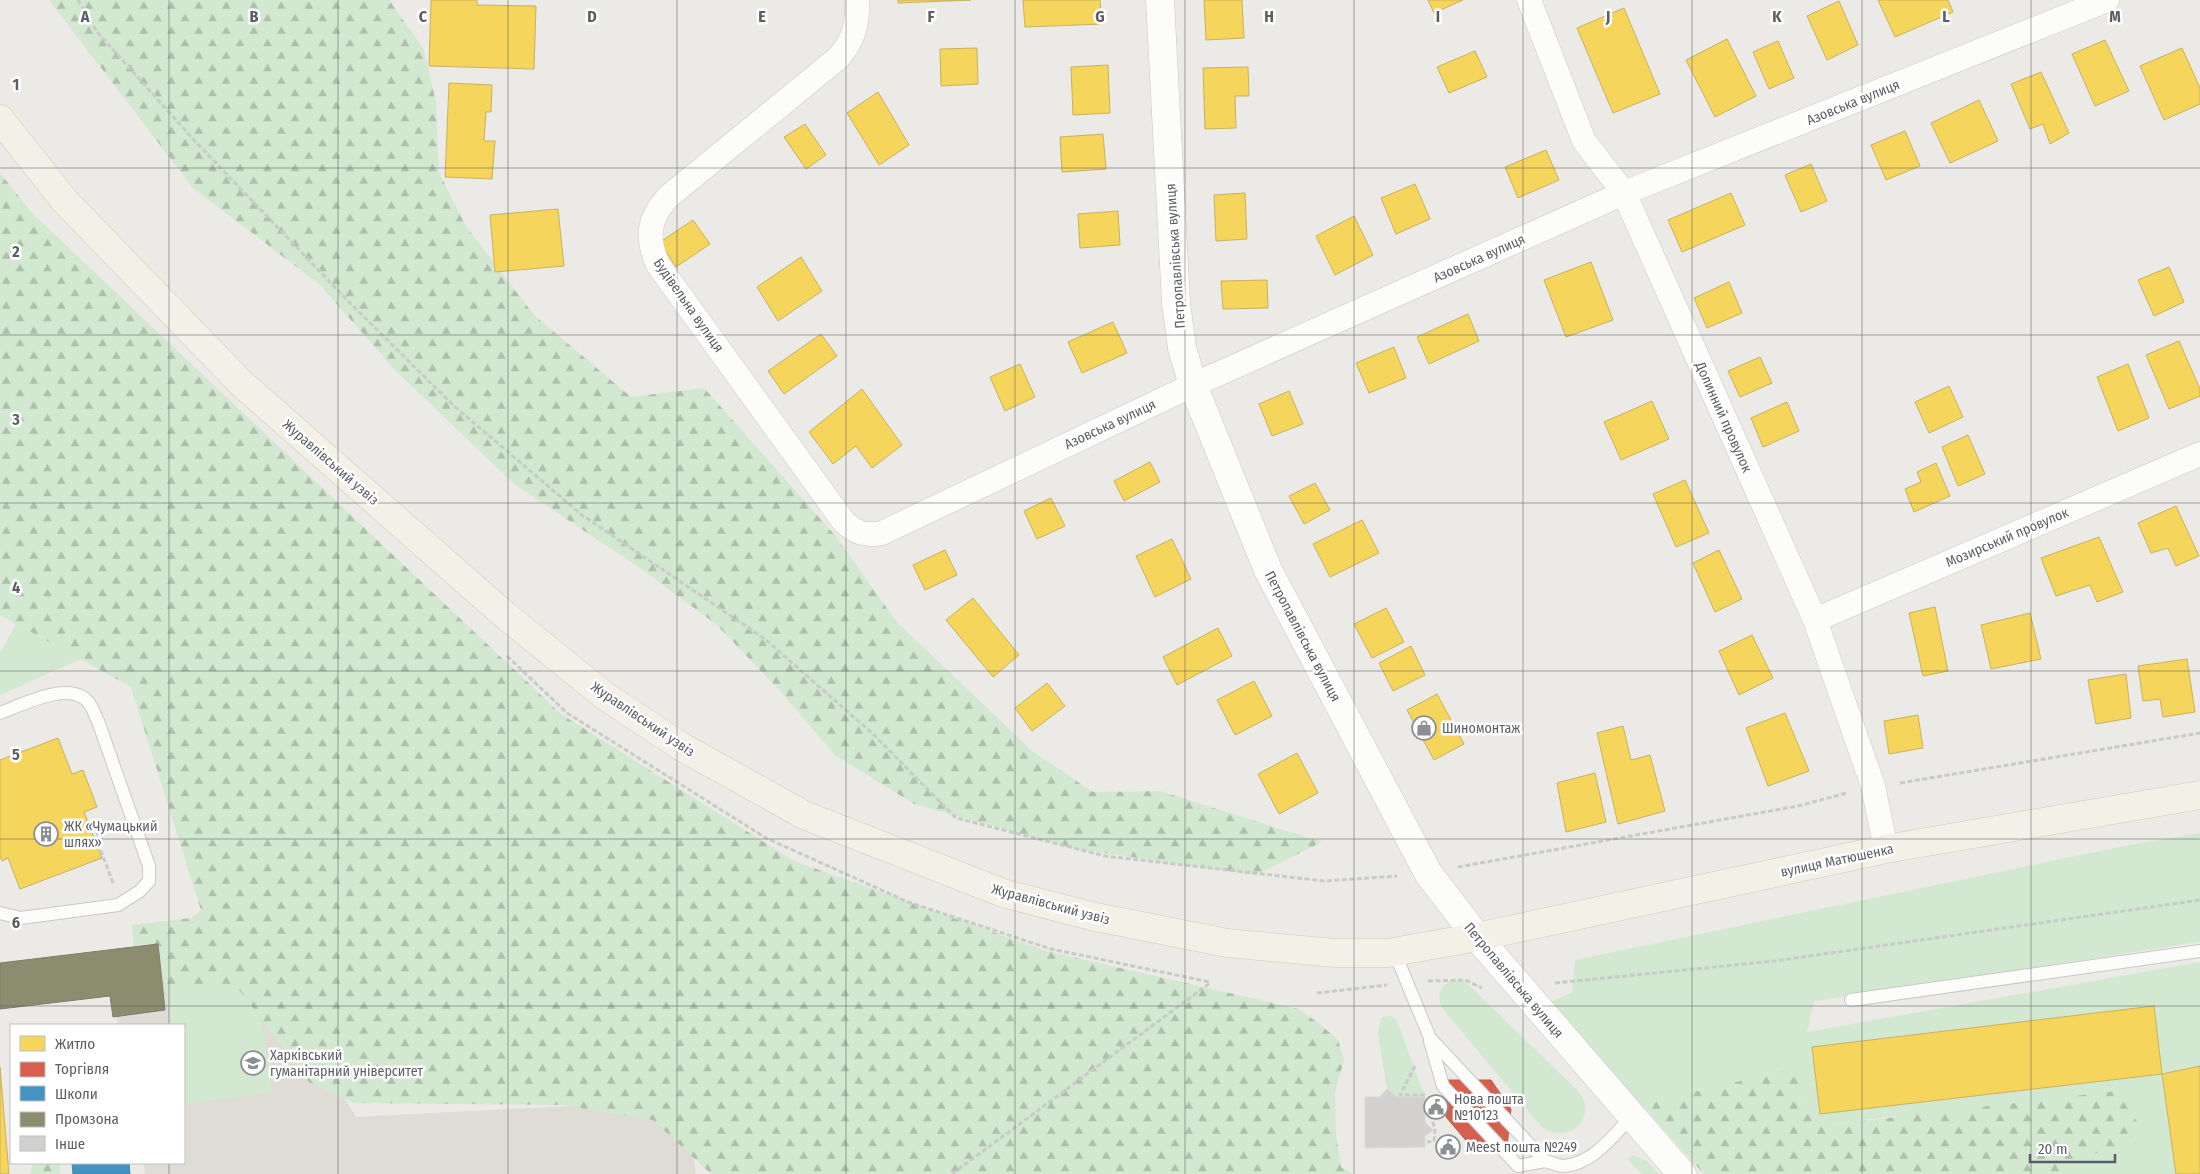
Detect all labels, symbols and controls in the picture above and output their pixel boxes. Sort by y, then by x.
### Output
text: A [80,7,90,26]
text: B [250,7,259,26]
text: C [419,7,428,26]
text: D [587,7,597,26]
text: E [758,7,766,26]
text: F [927,7,935,26]
text: G [1095,7,1105,26]
text: H [1264,7,1274,26]
text: I [1436,7,1440,26]
text: J [1605,7,1610,26]
text: K [1772,7,1782,26]
text: L [1942,7,1950,26]
text: M [2109,7,2121,26]
text: 1 [13,75,19,94]
street label: Азовська вулиця [1804,76,1902,129]
street label: Петропавлівська вулиця [1162,183,1189,329]
street label: Азовська вулиця [1431,231,1528,286]
text: 2 [11,242,20,261]
street label: Будівельна вулиця [650,255,727,356]
street label: Долинний провулок [1691,358,1756,476]
street label: Азовська вулиця [1062,396,1159,453]
text: 3 [11,410,20,429]
street label: Журавлівський узвіз [279,416,382,509]
street label: Мозирський провулок [1943,504,2072,571]
street label: Петропавлівська вулиця [1261,568,1344,704]
text: 4 [12,578,20,597]
street label: Журавлівський узвіз [587,678,698,761]
shop icon: Шиномонтаж [1411,715,1437,741]
place label: Шиномонтаж [1442,720,1520,737]
text: 5 [12,745,20,764]
place label: ЖК «Чумацький шлях» [64,818,157,851]
building icon: ЖК «Чумацький шлях» [33,821,59,847]
street label: вулиця Матюшенка [1779,840,1895,881]
street label: Журавлівський узвіз [990,881,1112,928]
text: 6 [12,913,20,932]
street label: Петропавлівська вулиця [1460,919,1567,1041]
legend [10,1024,185,1164]
text: Житло [55,1035,95,1053]
place label: Харківський гуманітарний університет [270,1047,423,1080]
school or university icon: Харківський гуманітарний університет [240,1050,266,1076]
text: Торгівля [55,1060,109,1078]
text: Школи [55,1085,98,1103]
place label: Нова пошта №10123 [1454,1091,1524,1124]
public building icon: Нова пошта №10123 [1423,1094,1449,1120]
text: Промзона [55,1110,119,1128]
scale bar [2030,1132,2115,1164]
public building icon: Meest пошта №249 [1435,1134,1461,1160]
text: Інше [55,1135,85,1153]
place label: Meest пошта №249 [1466,1139,1577,1156]
text: 20 m [2038,1140,2068,1158]

